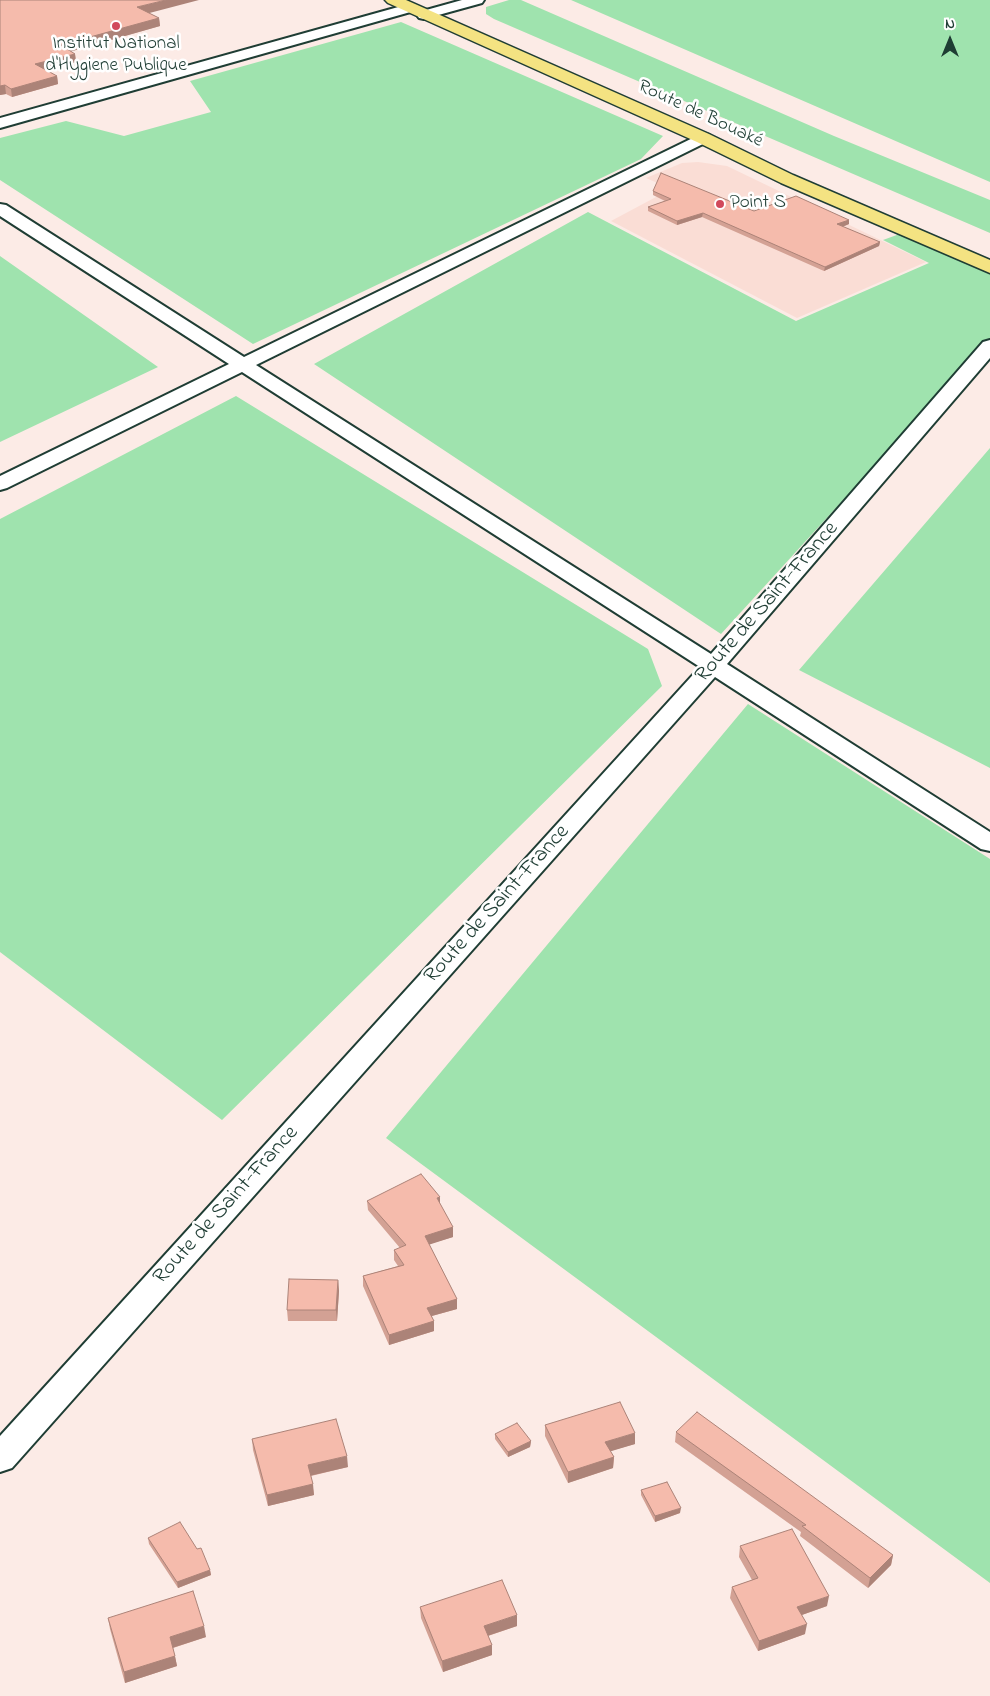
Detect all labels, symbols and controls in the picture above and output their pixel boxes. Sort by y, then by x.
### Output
text: N [945,14,955,35]
north arrow [925,15,975,65]
marker: Institut National d'Hygiene Publique [110,20,122,32]
place label: Institut National d'Hygiene Publique [45,34,187,78]
street label: Route de Bouaké [634,76,766,154]
place label: Point S [730,193,786,215]
marker: Point S [714,198,726,210]
street label: Route de Saint-France [691,517,845,689]
street label: Route de Saint-France [420,820,576,990]
street label: Route de Saint-France [149,1121,305,1291]

